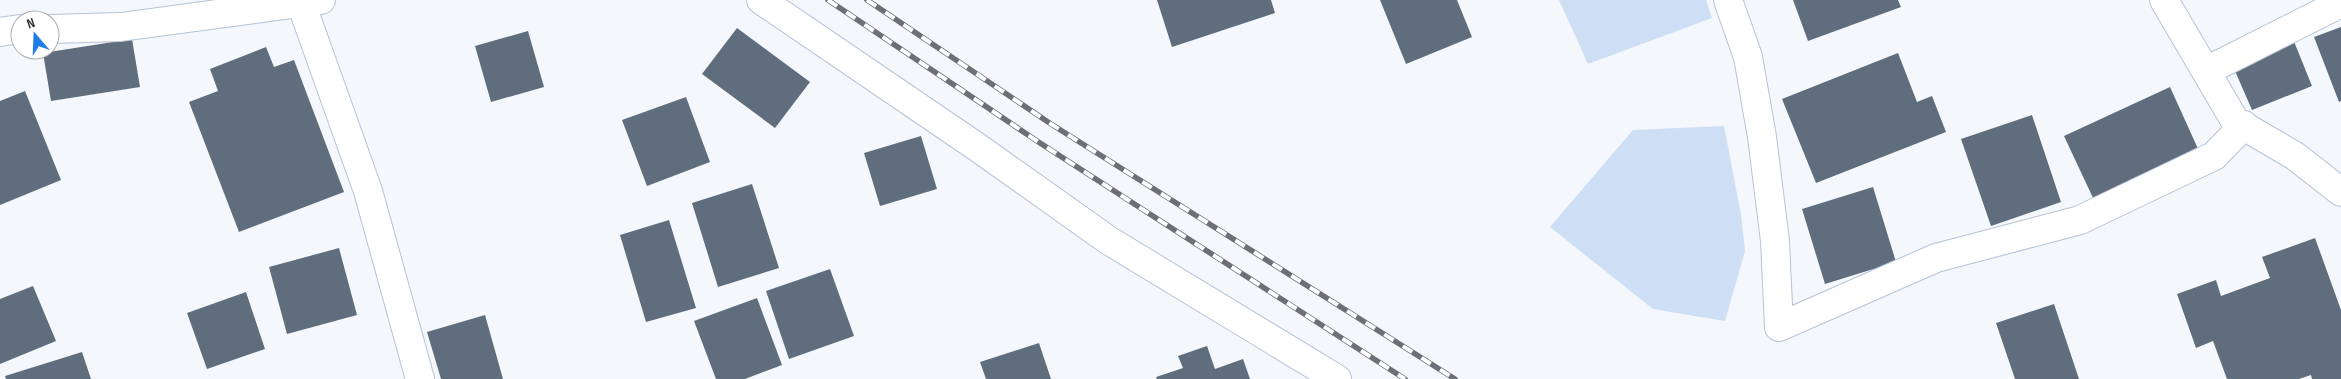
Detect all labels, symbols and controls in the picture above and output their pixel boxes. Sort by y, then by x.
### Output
north arrow [10,10,60,60]
text: N [25,14,37,32]

